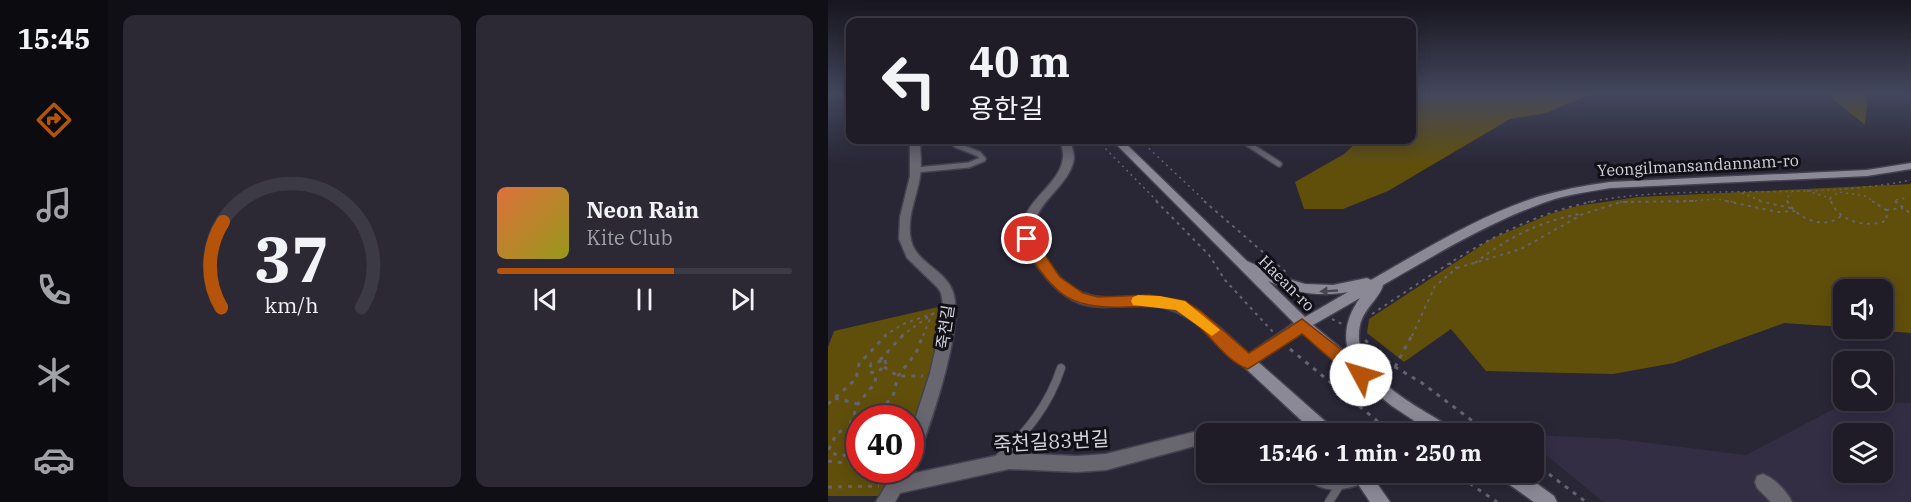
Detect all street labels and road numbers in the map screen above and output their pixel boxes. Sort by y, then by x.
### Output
street label: Yeongilmansandannam-ro [1597,150,1799,180]
street label: Haean-ro [1255,251,1319,315]
street label: 죽천길 [932,304,958,350]
street label: 죽천길83번길 [992,424,1110,458]

